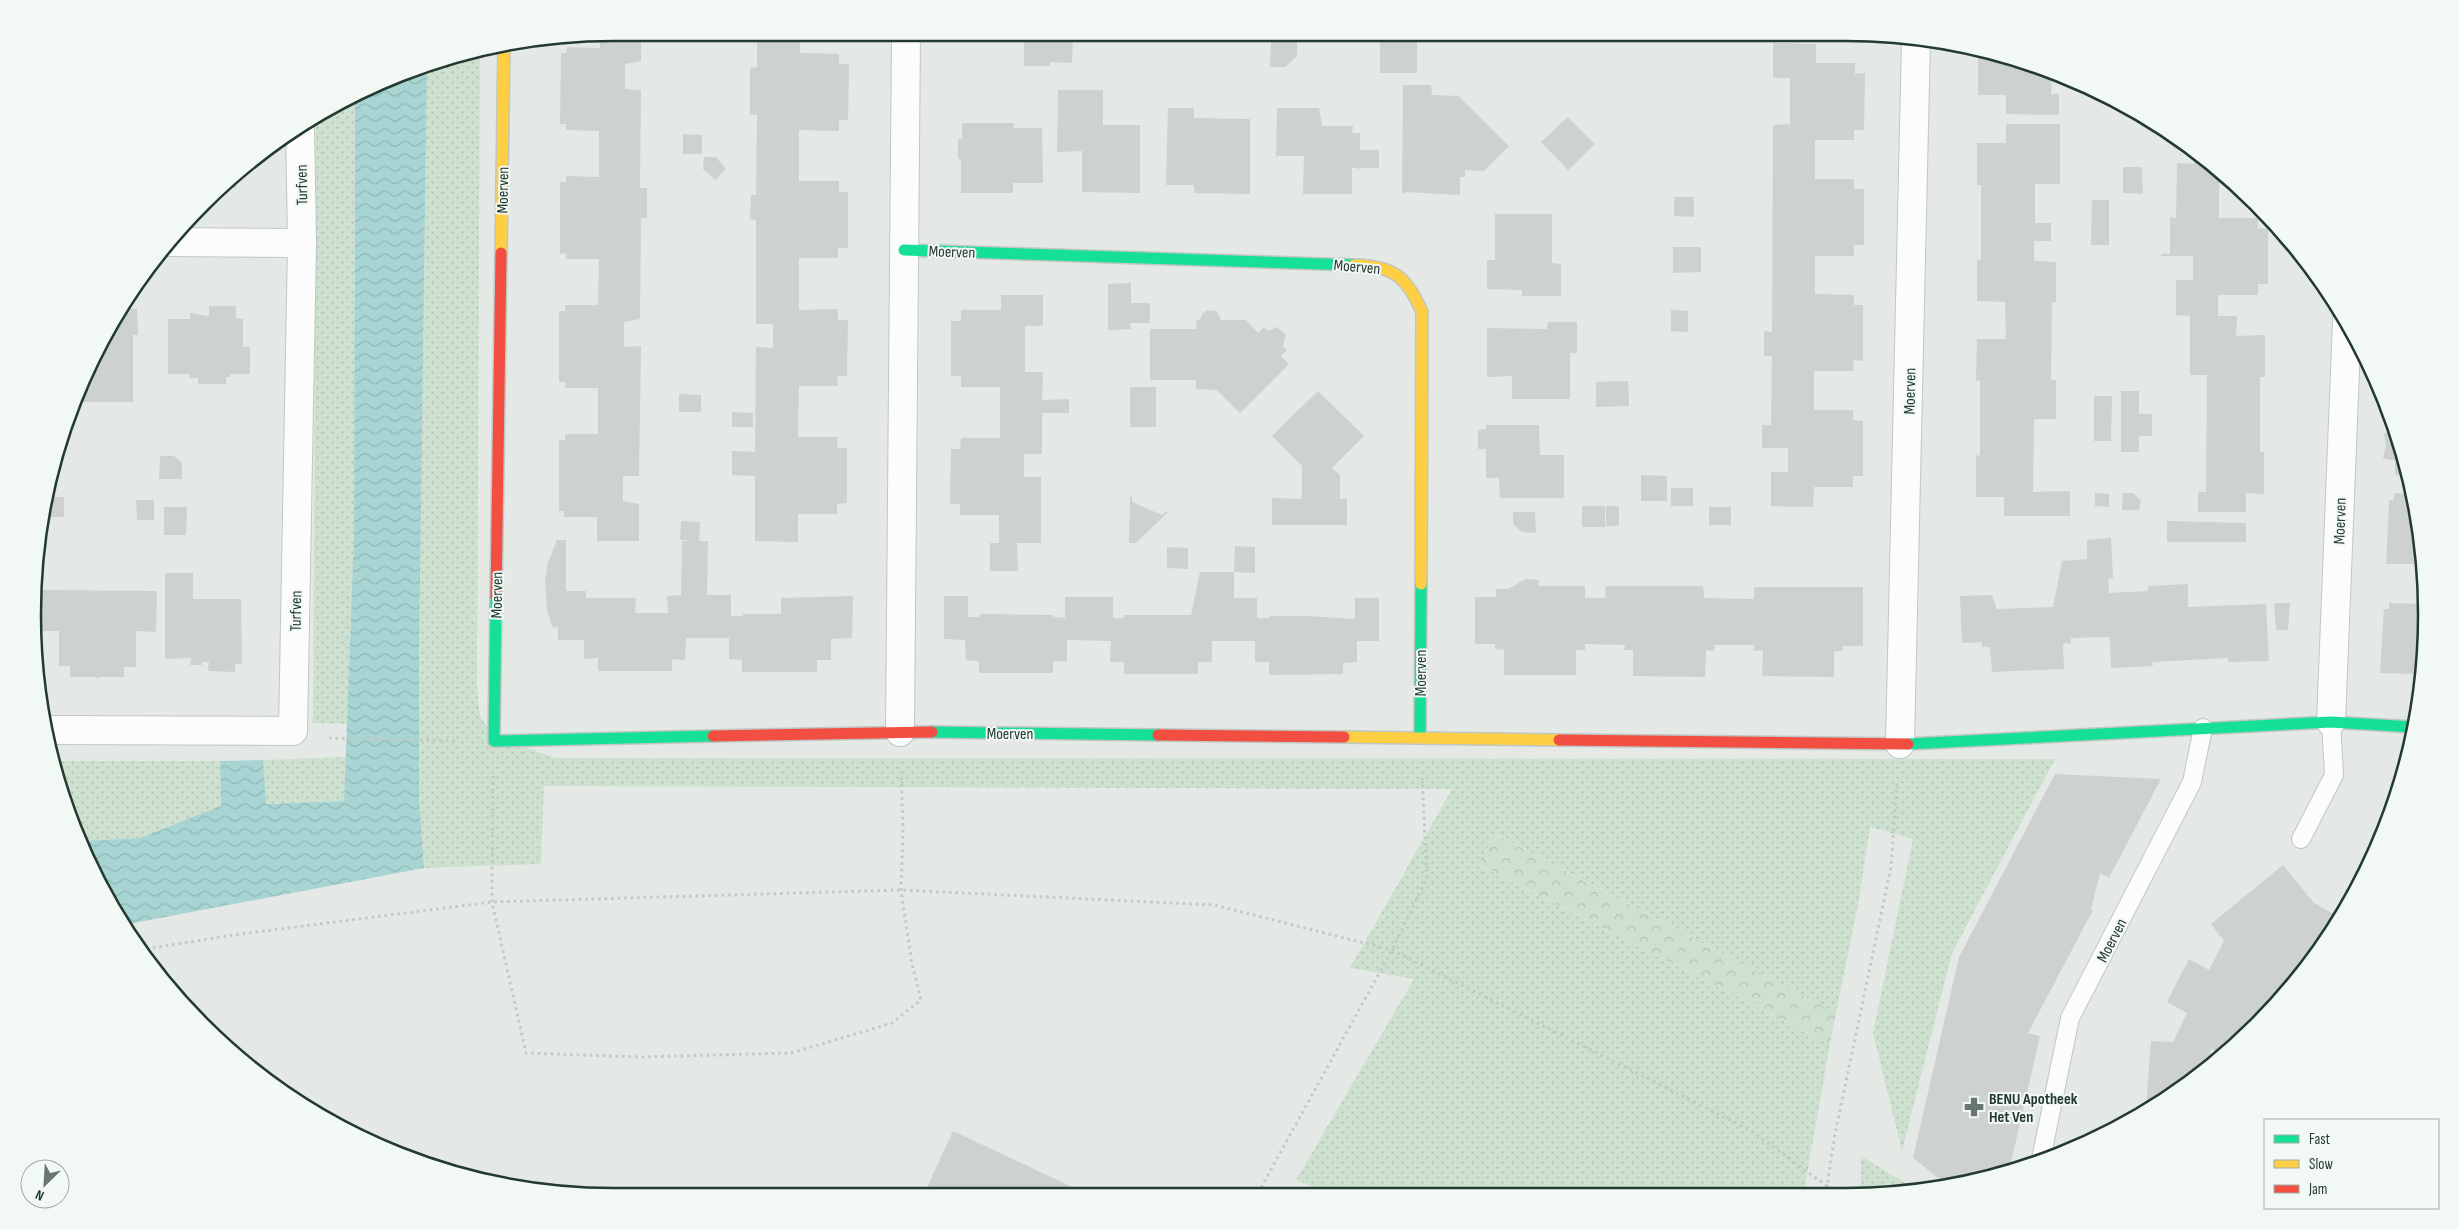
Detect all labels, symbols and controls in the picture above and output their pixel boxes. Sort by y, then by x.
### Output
street label: Turfven [293,164,312,206]
street label: Moerven [494,167,513,214]
street label: Moerven [928,242,976,263]
street label: Moerven [1333,256,1381,279]
street label: Moerven [1901,368,1920,415]
street label: Moerven [2330,497,2351,545]
street label: Moerven [488,572,507,619]
street label: Turfven [287,590,306,632]
street label: Moerven [1412,650,1431,696]
street label: Moerven [987,725,1033,744]
street label: Moerven [2093,916,2131,966]
place label: BENU Apotheek Het Ven [1989,1090,2078,1127]
pharmacy icon: BENU Apotheek Het Ven [1963,1096,1985,1118]
legend [2264,1119,2439,1209]
text: Fast [2309,1130,2331,1149]
text: Slow [2309,1155,2333,1174]
north arrow [20,1159,70,1209]
text: Jam [2308,1180,2327,1199]
text: N [33,1186,47,1205]

